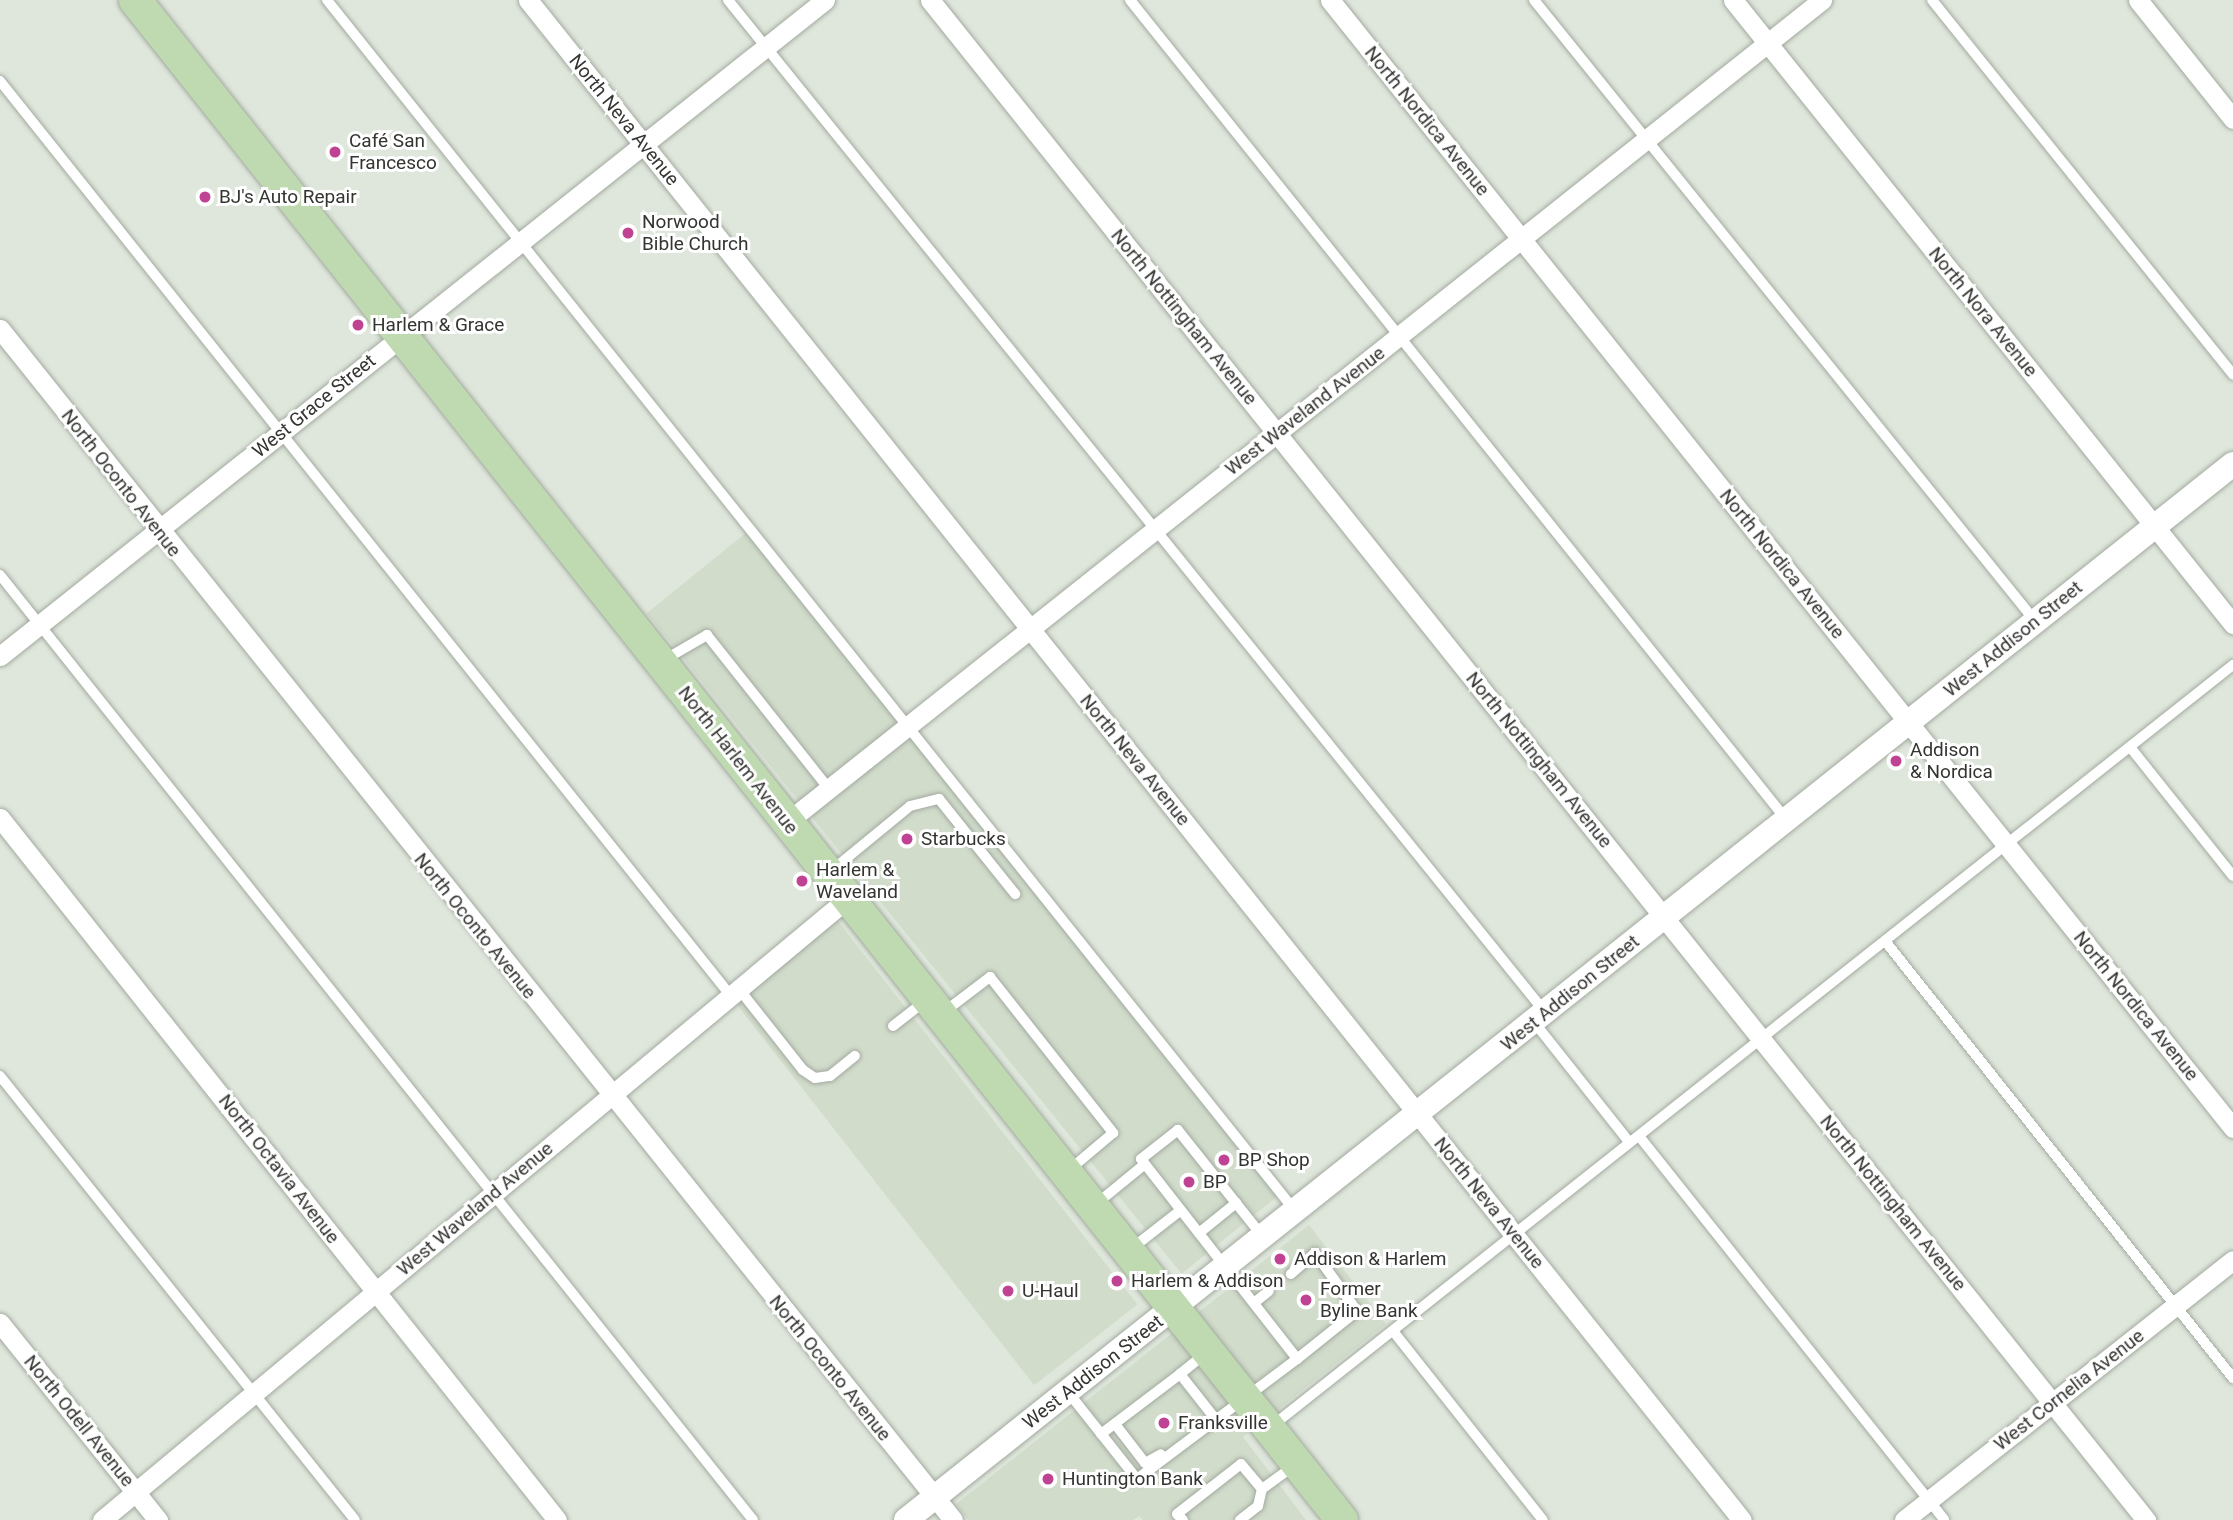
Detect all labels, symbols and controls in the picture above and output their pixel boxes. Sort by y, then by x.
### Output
street label: North Nordica Avenue [1360,42,1494,200]
street label: North Neva Avenue [564,50,684,190]
place label: Café San Francesco [349,130,437,174]
marker: Café San Francesco [327,144,343,160]
place label: BJ's Auto Repair [219,186,357,208]
marker: BJ's Auto Repair [197,189,213,205]
place label: Norwood Bible Church [642,211,749,255]
street label: North Nottingham Avenue [1106,224,1262,410]
marker: Norwood Bible Church [620,225,636,241]
street label: North Nora Avenue [1924,243,2042,381]
place label: Harlem & Grace [372,314,504,336]
marker: Harlem & Grace [350,317,366,333]
street label: West Waveland Avenue [1221,342,1389,480]
street label: West Grace Street [248,349,380,463]
street label: North Oconto Avenue [56,405,186,561]
street label: North Nordica Avenue [1715,485,1849,643]
street label: West Addison Street [1939,576,2087,702]
street label: North Nottingham Avenue [1461,667,1617,853]
street label: North Harlem Avenue [673,682,803,838]
street label: North Neva Avenue [1075,690,1195,830]
place label: Addison & Nordica [1910,739,1993,783]
marker: Addison & Nordica [1888,753,1904,769]
place label: Starbucks [921,828,1006,850]
marker: Starbucks [899,831,915,847]
street label: North Oconto Avenue [409,849,541,1003]
place label: Harlem & Waveland [816,859,898,903]
marker: Harlem & Waveland [794,873,810,889]
street label: North Nordica Avenue [2069,927,2203,1085]
street label: West Addison Street [1496,930,1644,1056]
street label: North Octavia Avenue [214,1090,344,1248]
street label: North Nottingham Avenue [1815,1110,1971,1296]
street label: North Neva Avenue [1429,1133,1549,1273]
street label: West Waveland Avenue [392,1137,558,1281]
place label: BP Shop [1238,1149,1310,1171]
marker: BP Shop [1216,1152,1232,1168]
place label: BP [1203,1171,1227,1193]
marker: BP [1181,1174,1197,1190]
place label: Addison & Harlem [1294,1248,1447,1270]
marker: Addison & Harlem [1272,1251,1288,1267]
place label: Harlem & Addison [1131,1270,1284,1292]
marker: Harlem & Addison [1109,1273,1125,1289]
place label: Former Byline Bank [1320,1278,1418,1322]
place label: U-Haul [1022,1280,1079,1302]
marker: U-Haul [1000,1283,1016,1299]
street label: North Oconto Avenue [764,1291,896,1445]
marker: Former Byline Bank [1298,1292,1314,1308]
street label: West Addison Street [1018,1310,1168,1434]
street label: West Cornelia Avenue [1989,1324,2149,1456]
street label: North Odell Avenue [19,1351,139,1491]
place label: Franksville [1178,1412,1268,1434]
marker: Franksville [1156,1415,1172,1431]
place label: Huntington Bank [1062,1468,1203,1490]
marker: Huntington Bank [1040,1471,1056,1487]

